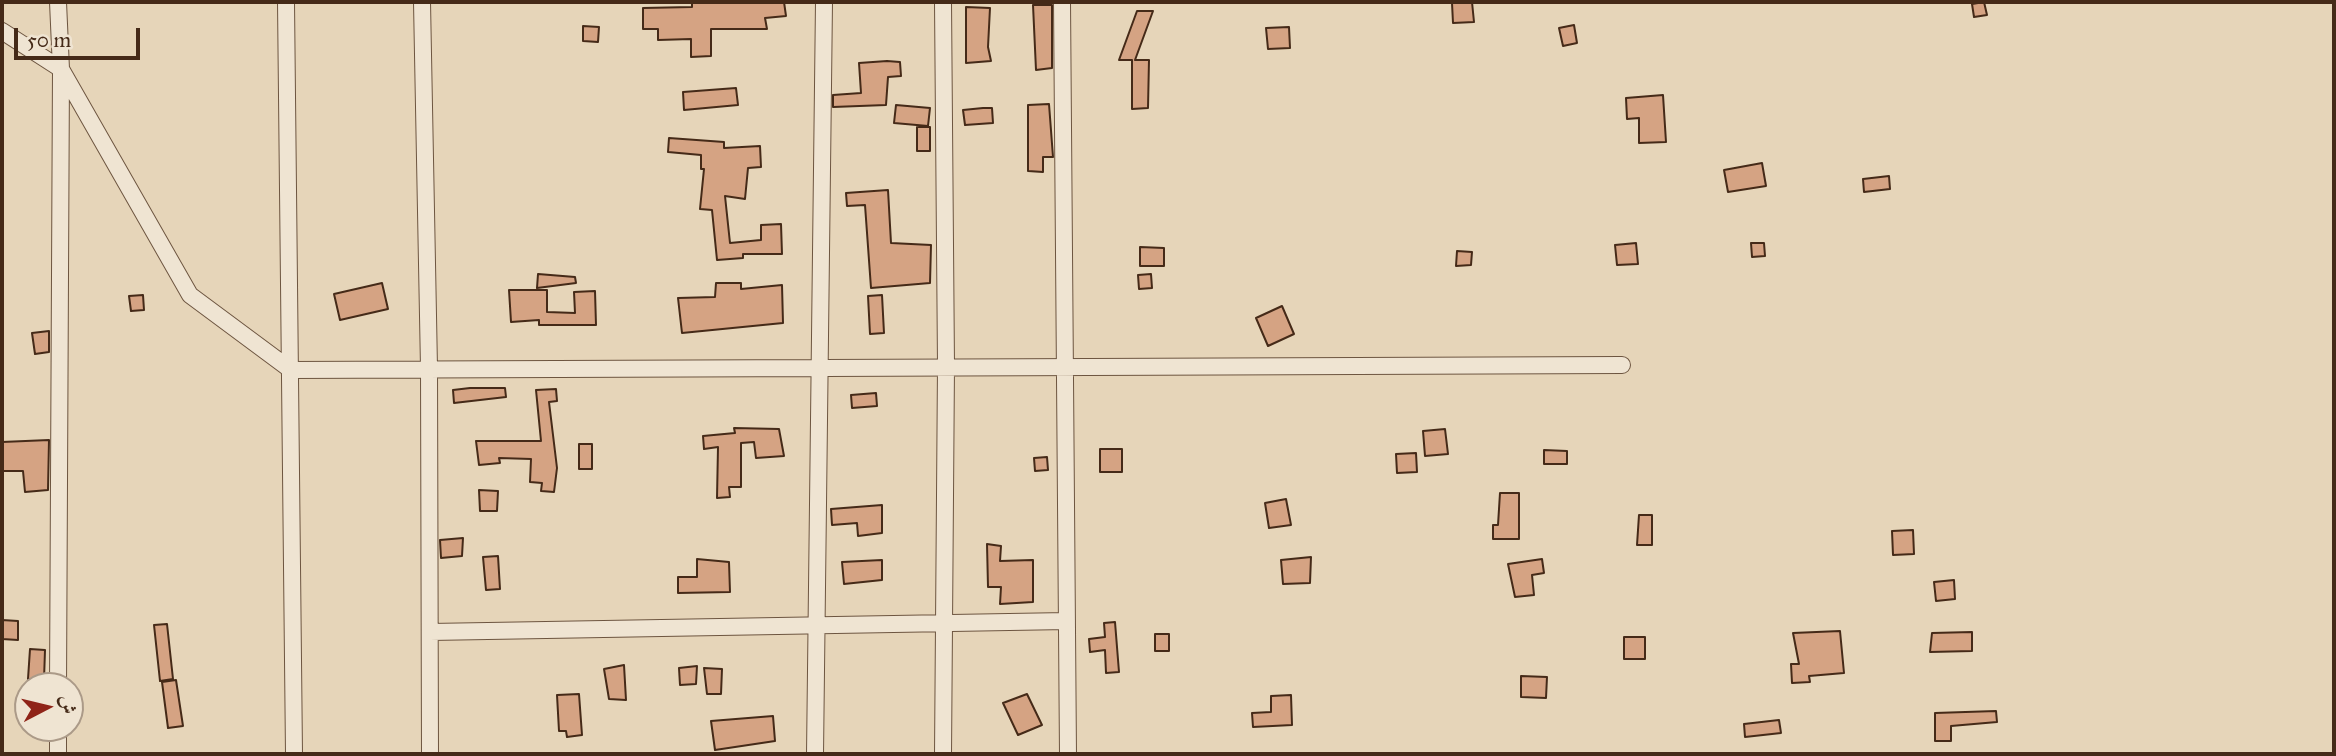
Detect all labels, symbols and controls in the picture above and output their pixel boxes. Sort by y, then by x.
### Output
scale bar [18,14,144,58]
text: 50 m [27,27,71,53]
north arrow [14,672,84,742]
text: ش [56,694,81,715]

